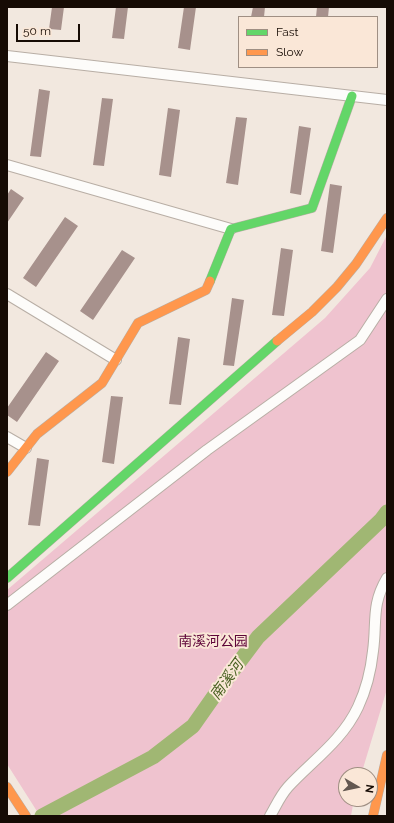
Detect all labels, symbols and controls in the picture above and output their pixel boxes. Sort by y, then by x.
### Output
scale bar [18,16,82,42]
legend [238,16,378,68]
text: 50 m [23,24,51,38]
text: Fast [276,25,299,39]
text: Slow [276,45,303,59]
park label: 南溪河公园 [178,634,248,650]
water label: 南溪河 [206,657,248,703]
north arrow [338,767,378,807]
text: N [362,784,376,794]

